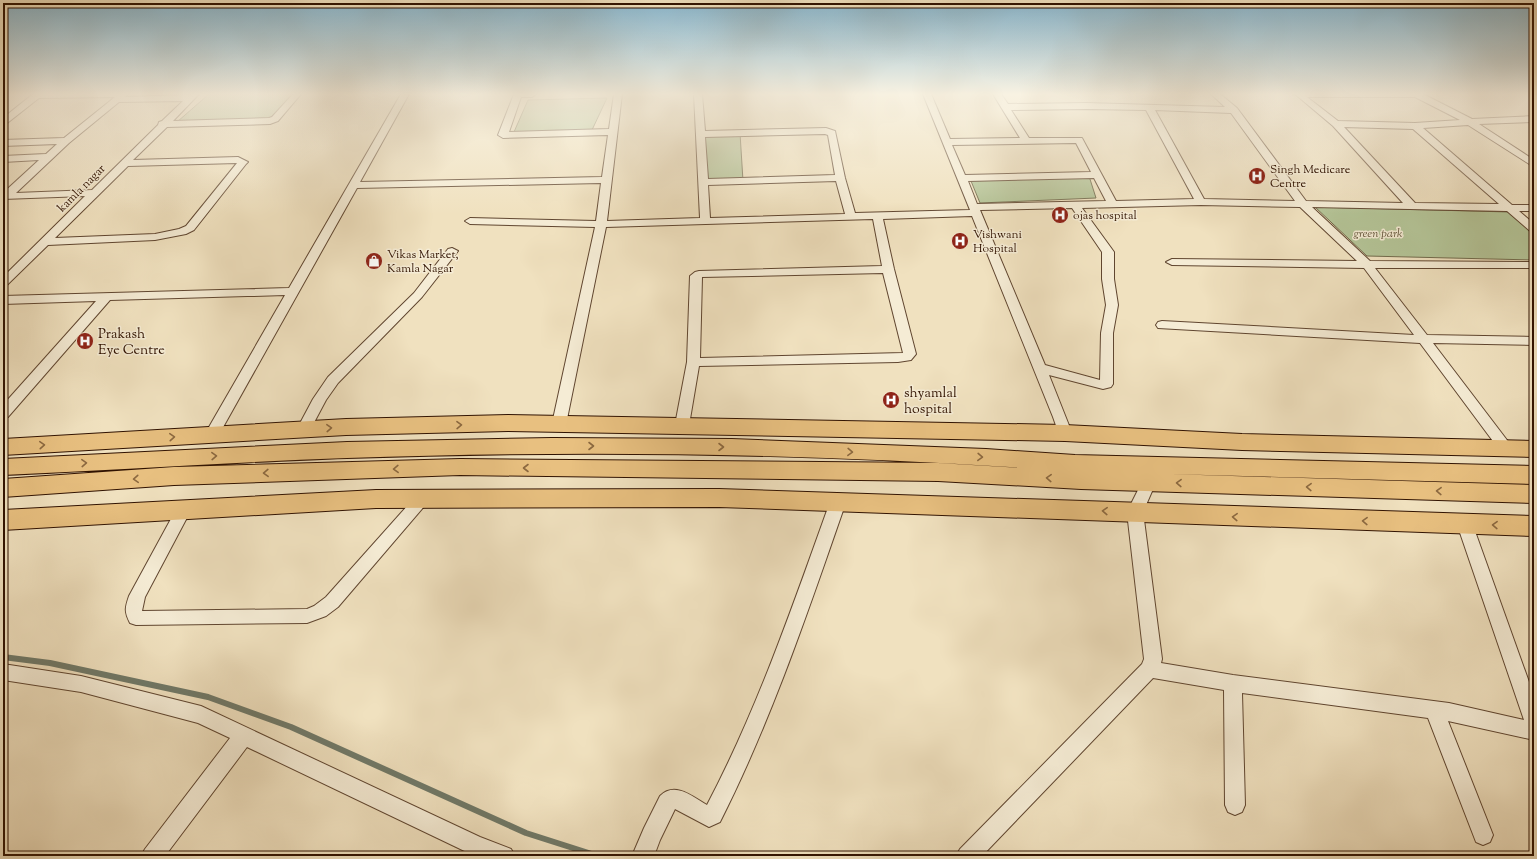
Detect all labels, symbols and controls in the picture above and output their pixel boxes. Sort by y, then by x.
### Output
street label: kamla nagar [54,160,110,217]
place label: Singh Medicare Centre [1270,161,1351,193]
hospital icon: Singh Medicare Centre [1247,166,1267,186]
hospital icon: ojas hospital [1050,205,1070,225]
place label: ojas hospital [1073,207,1137,225]
park label: green park [1353,225,1403,243]
place label: Vishwani Hospital [973,226,1023,258]
hospital icon: Vishwani Hospital [950,231,970,251]
place label: Vikas Market, Kamla Nagar [387,246,459,278]
shop icon: Vikas Market, Kamla Nagar [364,251,384,271]
place label: Prakash Eye Centre [98,325,165,361]
hospital icon: Prakash Eye Centre [75,331,95,351]
place label: shyamlal hospital [904,384,957,420]
hospital icon: shyamlal hospital [881,390,901,410]
one-way arrow [456,420,462,429]
one-way arrow [326,424,332,433]
one-way arrow [169,432,175,441]
one-way arrow [39,440,45,449]
one-way arrow [588,442,594,450]
one-way arrow [718,443,724,451]
one-way arrow [847,447,853,456]
one-way arrow [211,452,217,460]
one-way arrow [977,453,983,461]
one-way arrow [81,458,87,467]
one-way arrow [523,464,529,472]
one-way arrow [393,465,399,473]
one-way arrow [263,469,269,478]
one-way arrow [133,474,139,483]
one-way arrow [1046,474,1052,483]
one-way arrow [1176,479,1182,487]
one-way arrow [1306,483,1312,491]
one-way arrow [1436,487,1442,495]
one-way arrow [1102,507,1108,515]
one-way arrow [1232,513,1238,521]
one-way arrow [1362,517,1368,525]
one-way arrow [1492,520,1498,529]

